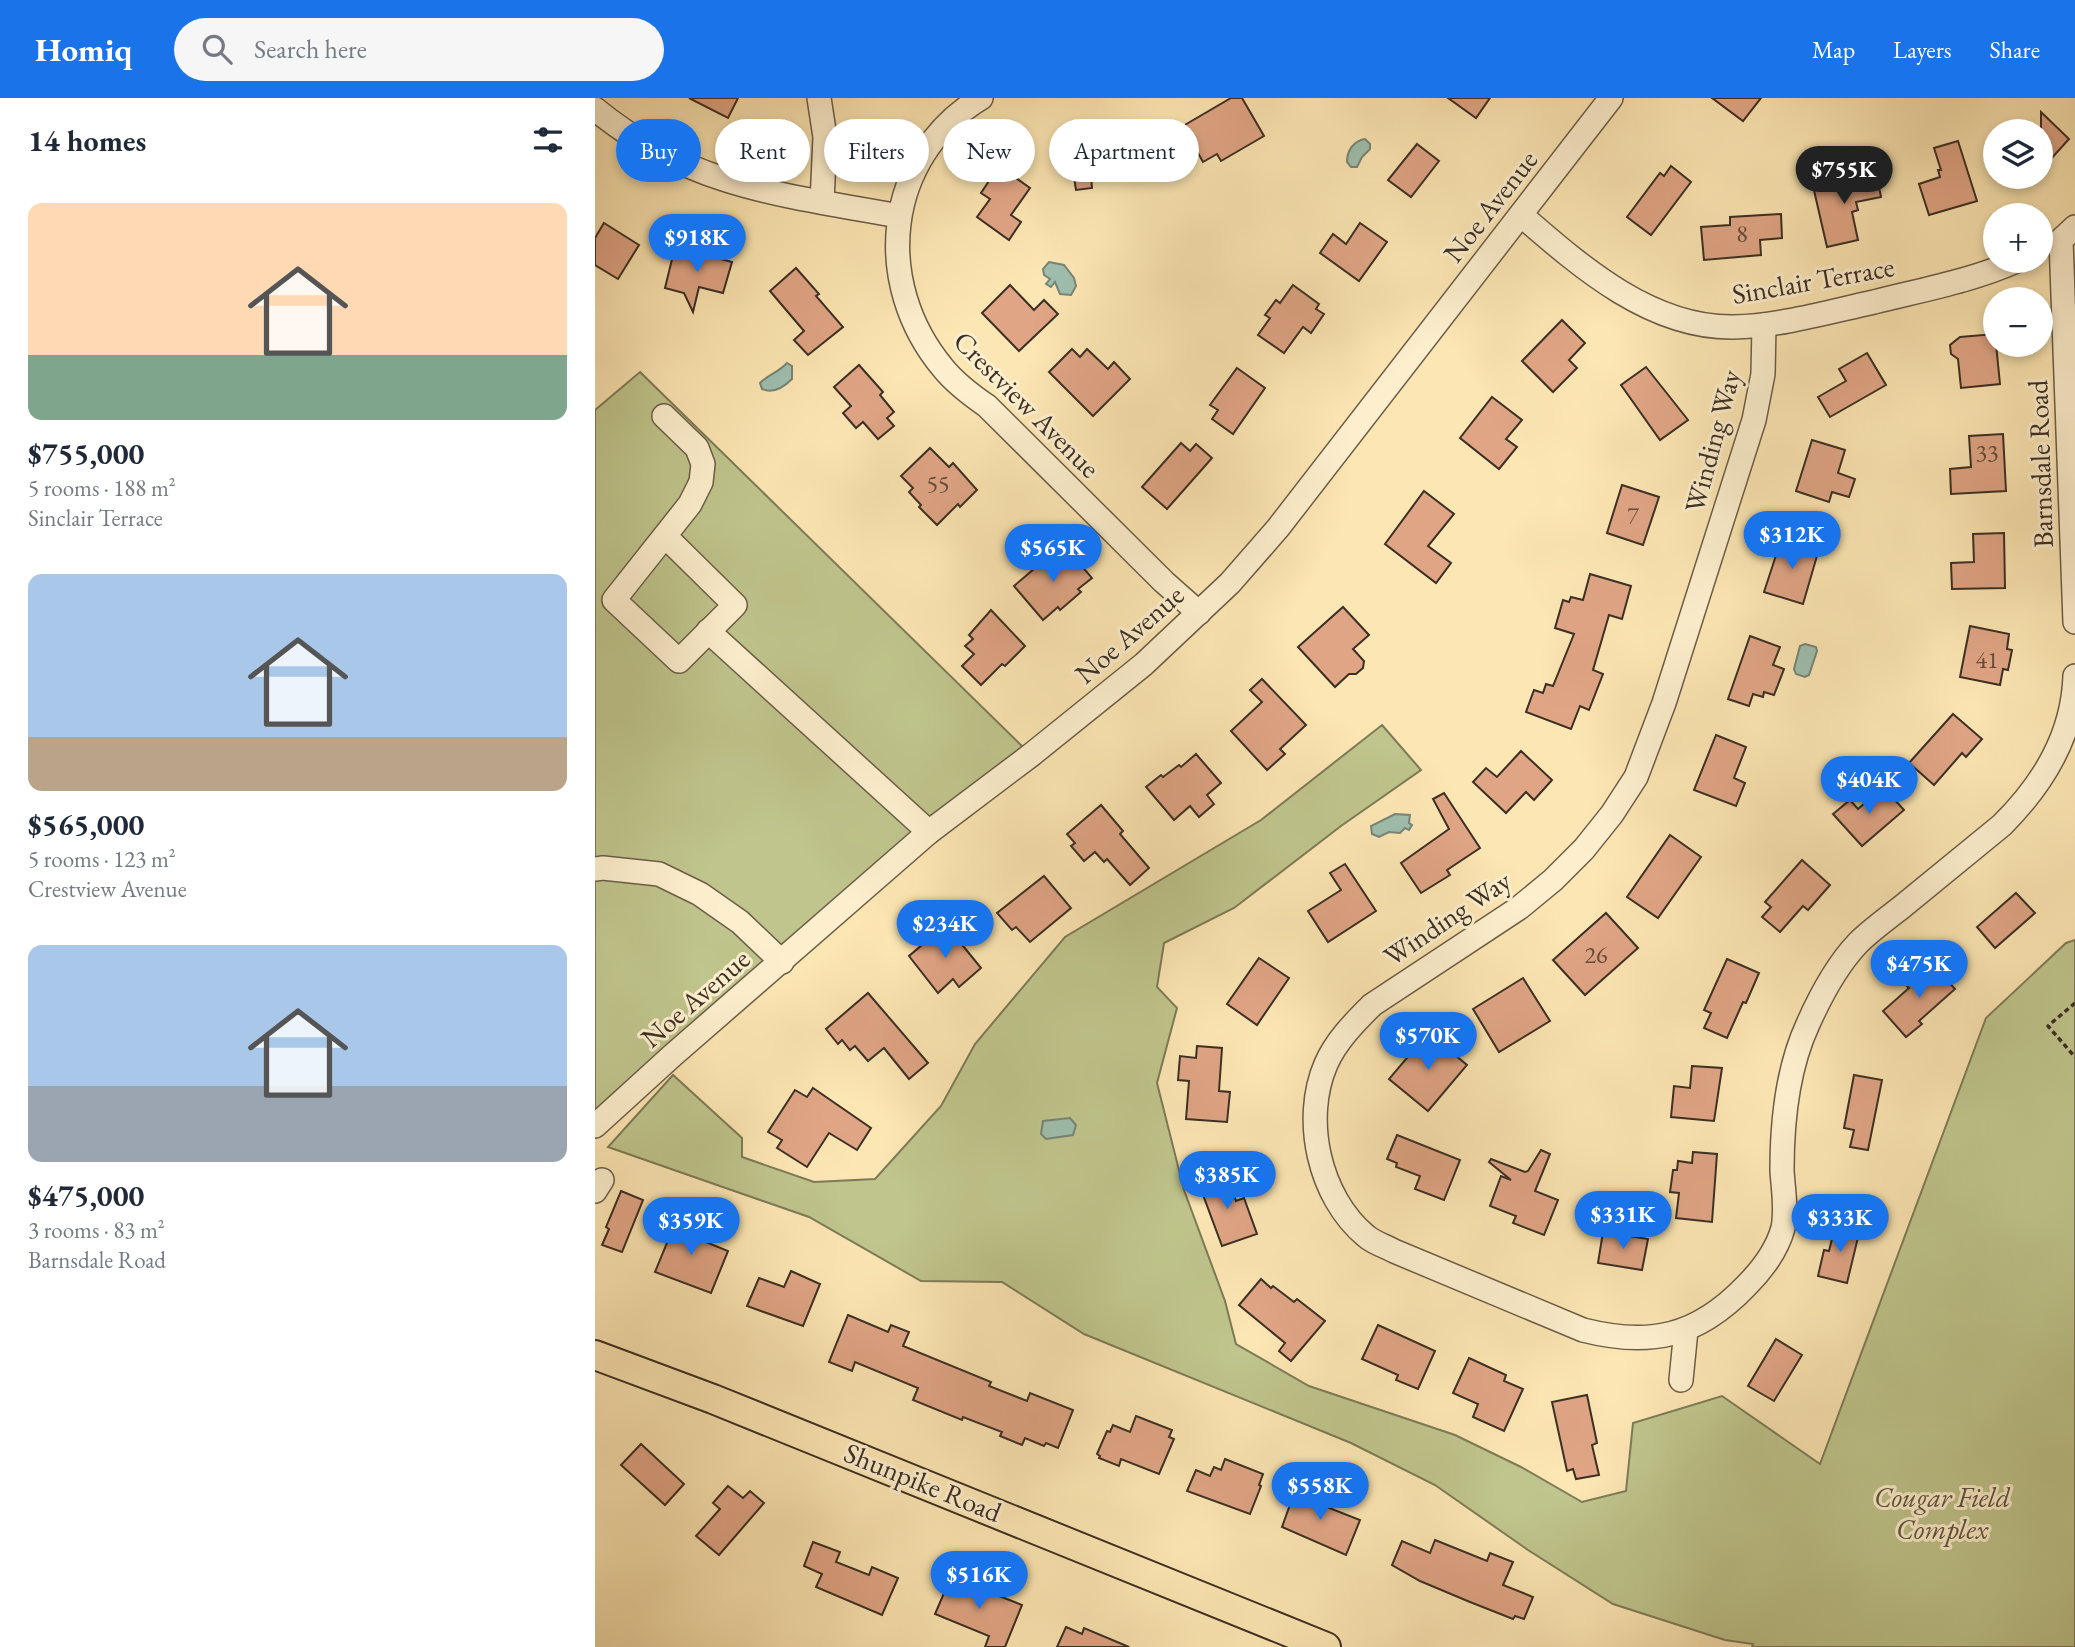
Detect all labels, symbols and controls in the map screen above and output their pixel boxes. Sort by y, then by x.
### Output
search box [174,18,664,81]
text: Homiq [35,28,132,71]
icon: search [198,30,236,68]
text: Search here [254,32,367,66]
text: Map [1812,34,1855,65]
text: Layers [1893,34,1952,65]
text: Share [1990,34,2040,65]
chip: Buy [616,119,701,182]
chip: Rent [715,119,810,182]
chip: Filters [824,119,929,182]
chip: New [943,119,1035,182]
chip: Apartment [1049,119,1199,182]
map controls [1983,119,2053,357]
button: layers [1983,119,2053,189]
text: 14 homes [28,121,146,160]
icon: filters [529,121,567,159]
street label: Noe Avenue [1435,142,1545,269]
pin: $755K [1795,146,1893,206]
text: $755K [1812,154,1876,184]
button: + [1983,203,2053,273]
pin: $918K [648,214,746,274]
house number: 8 [1736,218,1748,249]
text: $918K [665,222,729,252]
icon: home [235,248,361,374]
street label: Sinclair Terrace [1729,248,1897,312]
button: − [1983,287,2053,357]
street label: Crestview Avenue [946,323,1108,485]
street label: Winding Way [1676,365,1749,516]
street label: Barnsdale Road [2019,379,2061,549]
text: $755,000 [28,434,144,473]
house number: 33 [1975,437,1999,468]
house number: 55 [926,468,950,499]
text: 5 rooms · 188 m² [28,473,176,503]
house number: 7 [1627,500,1639,531]
text: Sinclair Terrace [28,503,163,533]
pin: $312K [1743,512,1841,571]
text: $312K [1760,519,1824,549]
pin: $565K [1004,524,1102,584]
text: $565K [1021,532,1085,562]
street label: Noe Avenue [1067,577,1191,691]
icon: home [235,619,361,745]
house number: 41 [1975,644,1999,675]
pin: $404K [1820,756,1918,816]
text: $404K [1837,764,1901,794]
text: $565,000 [28,805,144,844]
text: 5 rooms · 123 m² [28,844,176,874]
street label: Winding Way [1376,862,1518,974]
text: Crestview Avenue [28,874,187,904]
pin: $234K [896,900,994,960]
text: $234K [913,908,977,938]
house number: 26 [1584,939,1608,970]
pin: $475K [1870,940,1968,1000]
street label: Noe Avenue [633,941,757,1055]
text: $475K [1887,948,1951,978]
icon: home [235,990,361,1116]
pin: $570K [1379,1012,1477,1072]
text: $570K [1396,1020,1460,1050]
pin: $385K [1178,1152,1276,1211]
text: $385K [1195,1159,1259,1189]
text: $475,000 [28,1176,144,1215]
pin: $331K [1574,1192,1672,1251]
pin: $333K [1791,1194,1889,1254]
pin: $359K [642,1198,740,1257]
text: $331K [1591,1199,1655,1229]
text: $333K [1808,1202,1872,1232]
text: $359K [659,1205,723,1235]
text: 3 rooms · 83 m² [28,1215,165,1245]
text: Barnsdale Road [28,1245,166,1275]
street label: Shunpike Road [839,1434,1008,1530]
pin: $558K [1271,1462,1369,1522]
text: $558K [1288,1470,1352,1500]
park label: Cougar Field Complex [1874,1479,2011,1547]
pin: $516K [930,1552,1028,1611]
text: $516K [947,1559,1011,1589]

